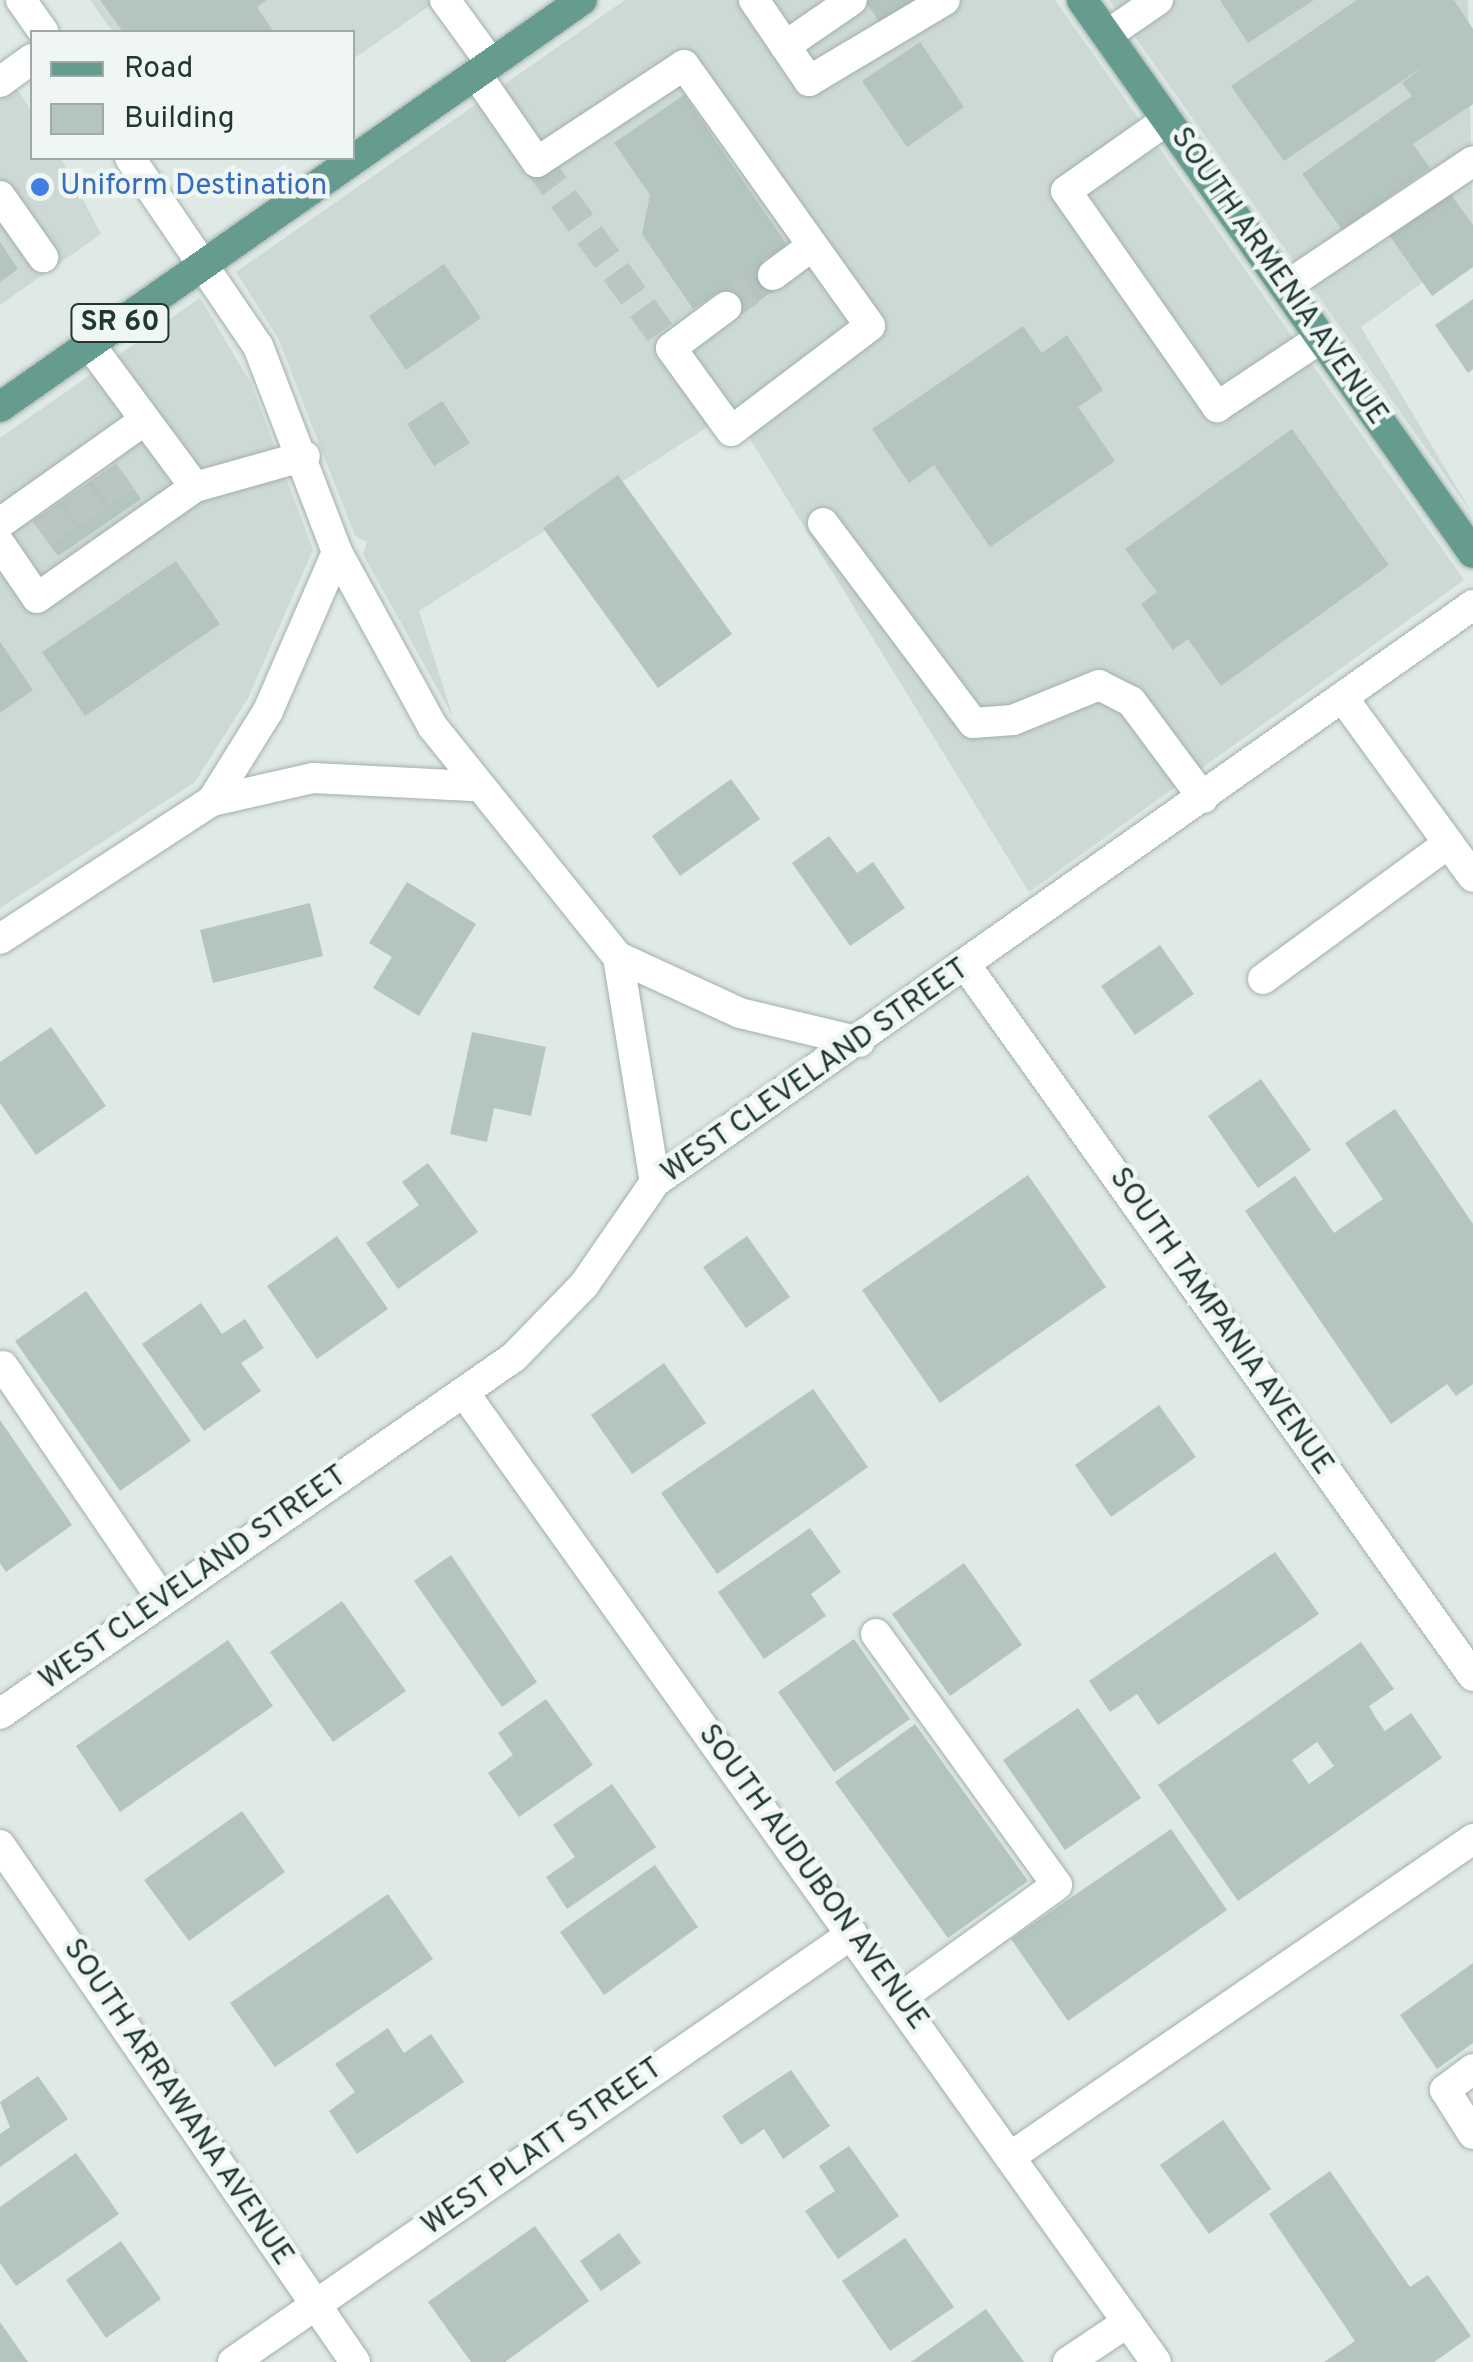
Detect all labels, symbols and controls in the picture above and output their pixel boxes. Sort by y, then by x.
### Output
legend [30,30,355,160]
text: Road [124,51,193,88]
text: Building [124,101,235,138]
street label: SOUTH ARMENIA AVENUE [1161,120,1395,434]
place label: Uniform Destination [60,169,327,205]
marker: Uniform Destination [29,176,51,198]
road number: SR 60 [70,300,170,346]
street label: WEST CLEVELAND STREET [655,952,977,1192]
street label: SOUTH TAMPANIA AVENUE [1099,1160,1341,1484]
street label: WEST CLEVELAND STREET [33,1459,355,1699]
street label: SOUTH AUDUBON AVENUE [688,1717,936,2039]
street label: SOUTH ARRAWANA AVENUE [53,1931,301,2275]
street label: WEST PLATT STREET [415,2051,671,2245]

